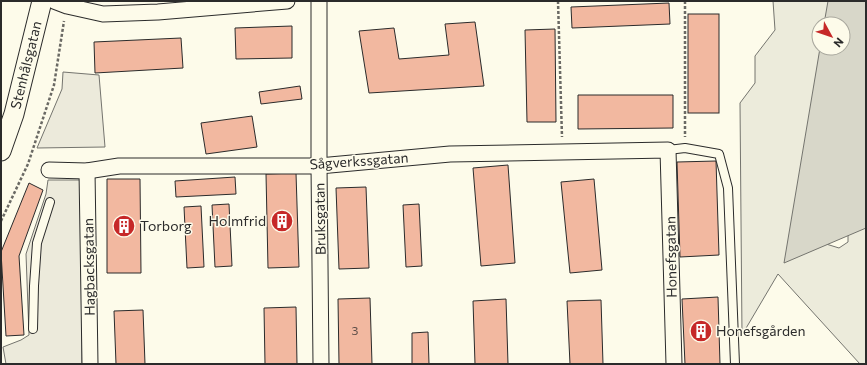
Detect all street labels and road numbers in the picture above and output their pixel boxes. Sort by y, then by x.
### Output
street label: Stenhålsgatan [6,19,45,111]
street label: Sågverkssgatan [309,149,409,172]
street label: Bruksgatan [310,183,329,255]
street label: Honefsgatan [661,216,680,298]
street label: Hagbacksgatan [79,218,98,316]

